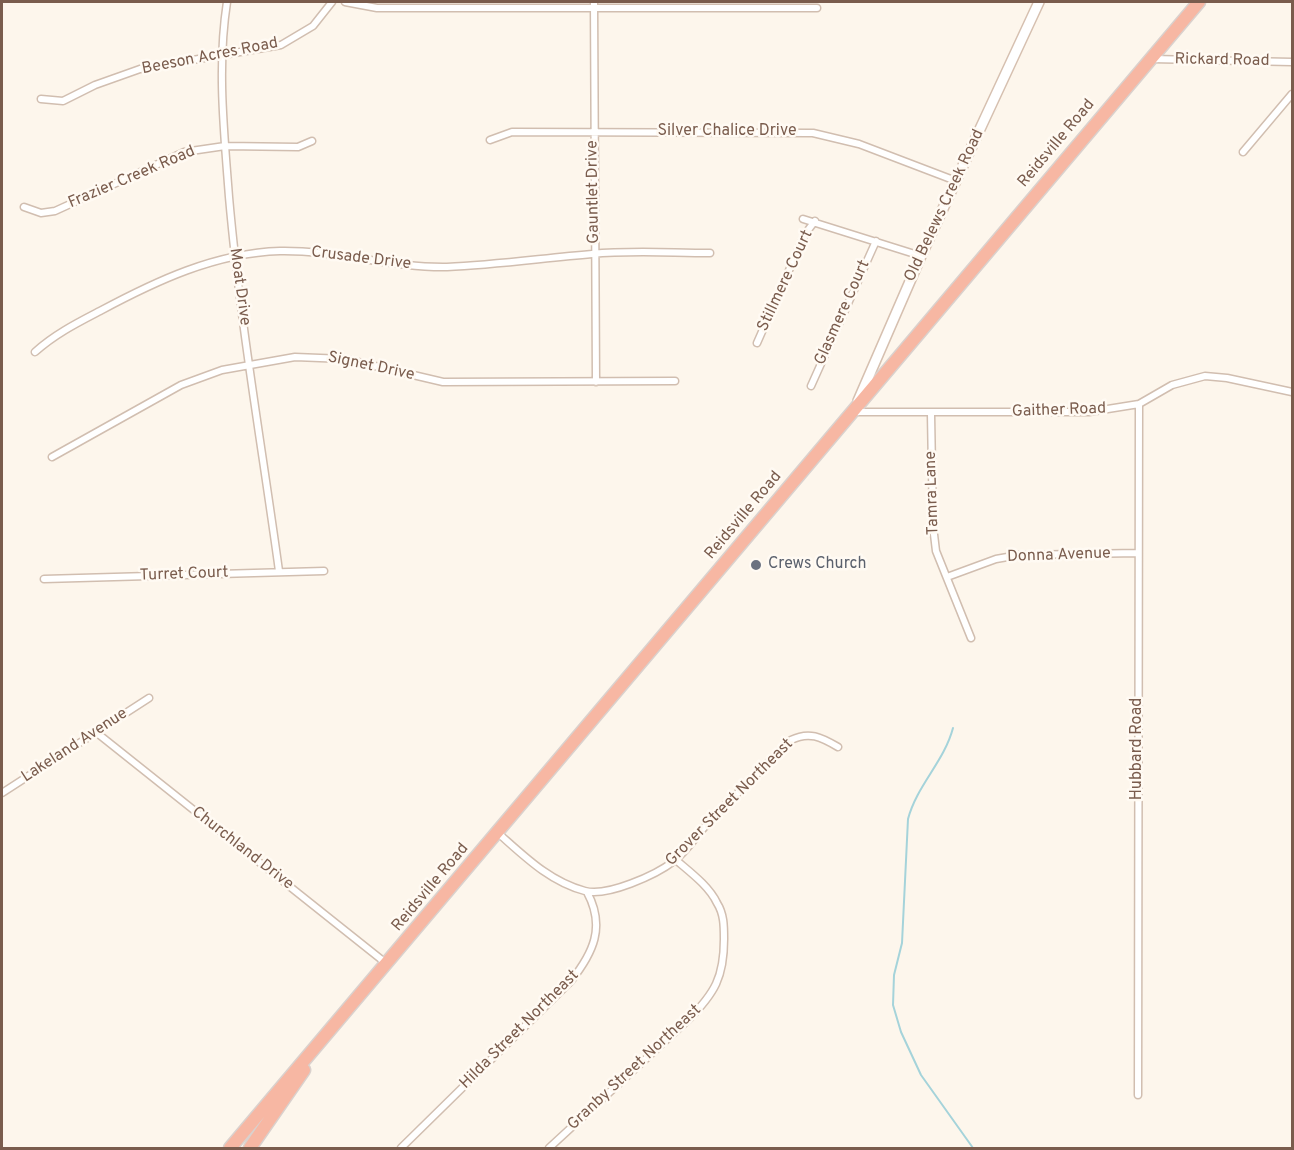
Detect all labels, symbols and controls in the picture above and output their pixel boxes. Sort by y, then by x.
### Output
street label: Beeson Acres Road [140,34,280,80]
street label: Rickard Road [1174,51,1270,71]
street label: Reidsville Road [1015,96,1099,192]
street label: Silver Chalice Drive [657,122,797,142]
street label: Old Belews Creek Road [901,127,989,285]
street label: Gauntlet Drive [583,140,605,244]
street label: Frazier Creek Road [66,143,198,213]
street label: Stillmere Court [754,227,818,335]
street label: Crusade Drive [310,243,412,275]
street label: Moat Drive [224,247,254,327]
street label: Glasmere Court [811,258,875,368]
street label: Signet Drive [326,348,416,386]
street label: Gaither Road [1012,400,1106,422]
street label: Tamra Lane [922,451,944,535]
street label: Reidsville Road [702,468,786,564]
street label: Donna Avenue [1007,545,1111,567]
place label: Crews Church [768,555,867,575]
marker: Crews Church [749,558,763,572]
street label: Turret Court [139,564,229,586]
street label: Hubbard Road [1128,698,1148,800]
street label: Lakeland Avenue [18,705,132,787]
street label: Grover Street Northeast [662,735,798,871]
street label: Churchland Drive [187,803,297,895]
street label: Reidsville Road [389,840,473,936]
street label: Hilda Street Northeast [456,966,584,1094]
street label: Granby Street Northeast [564,1001,706,1135]

